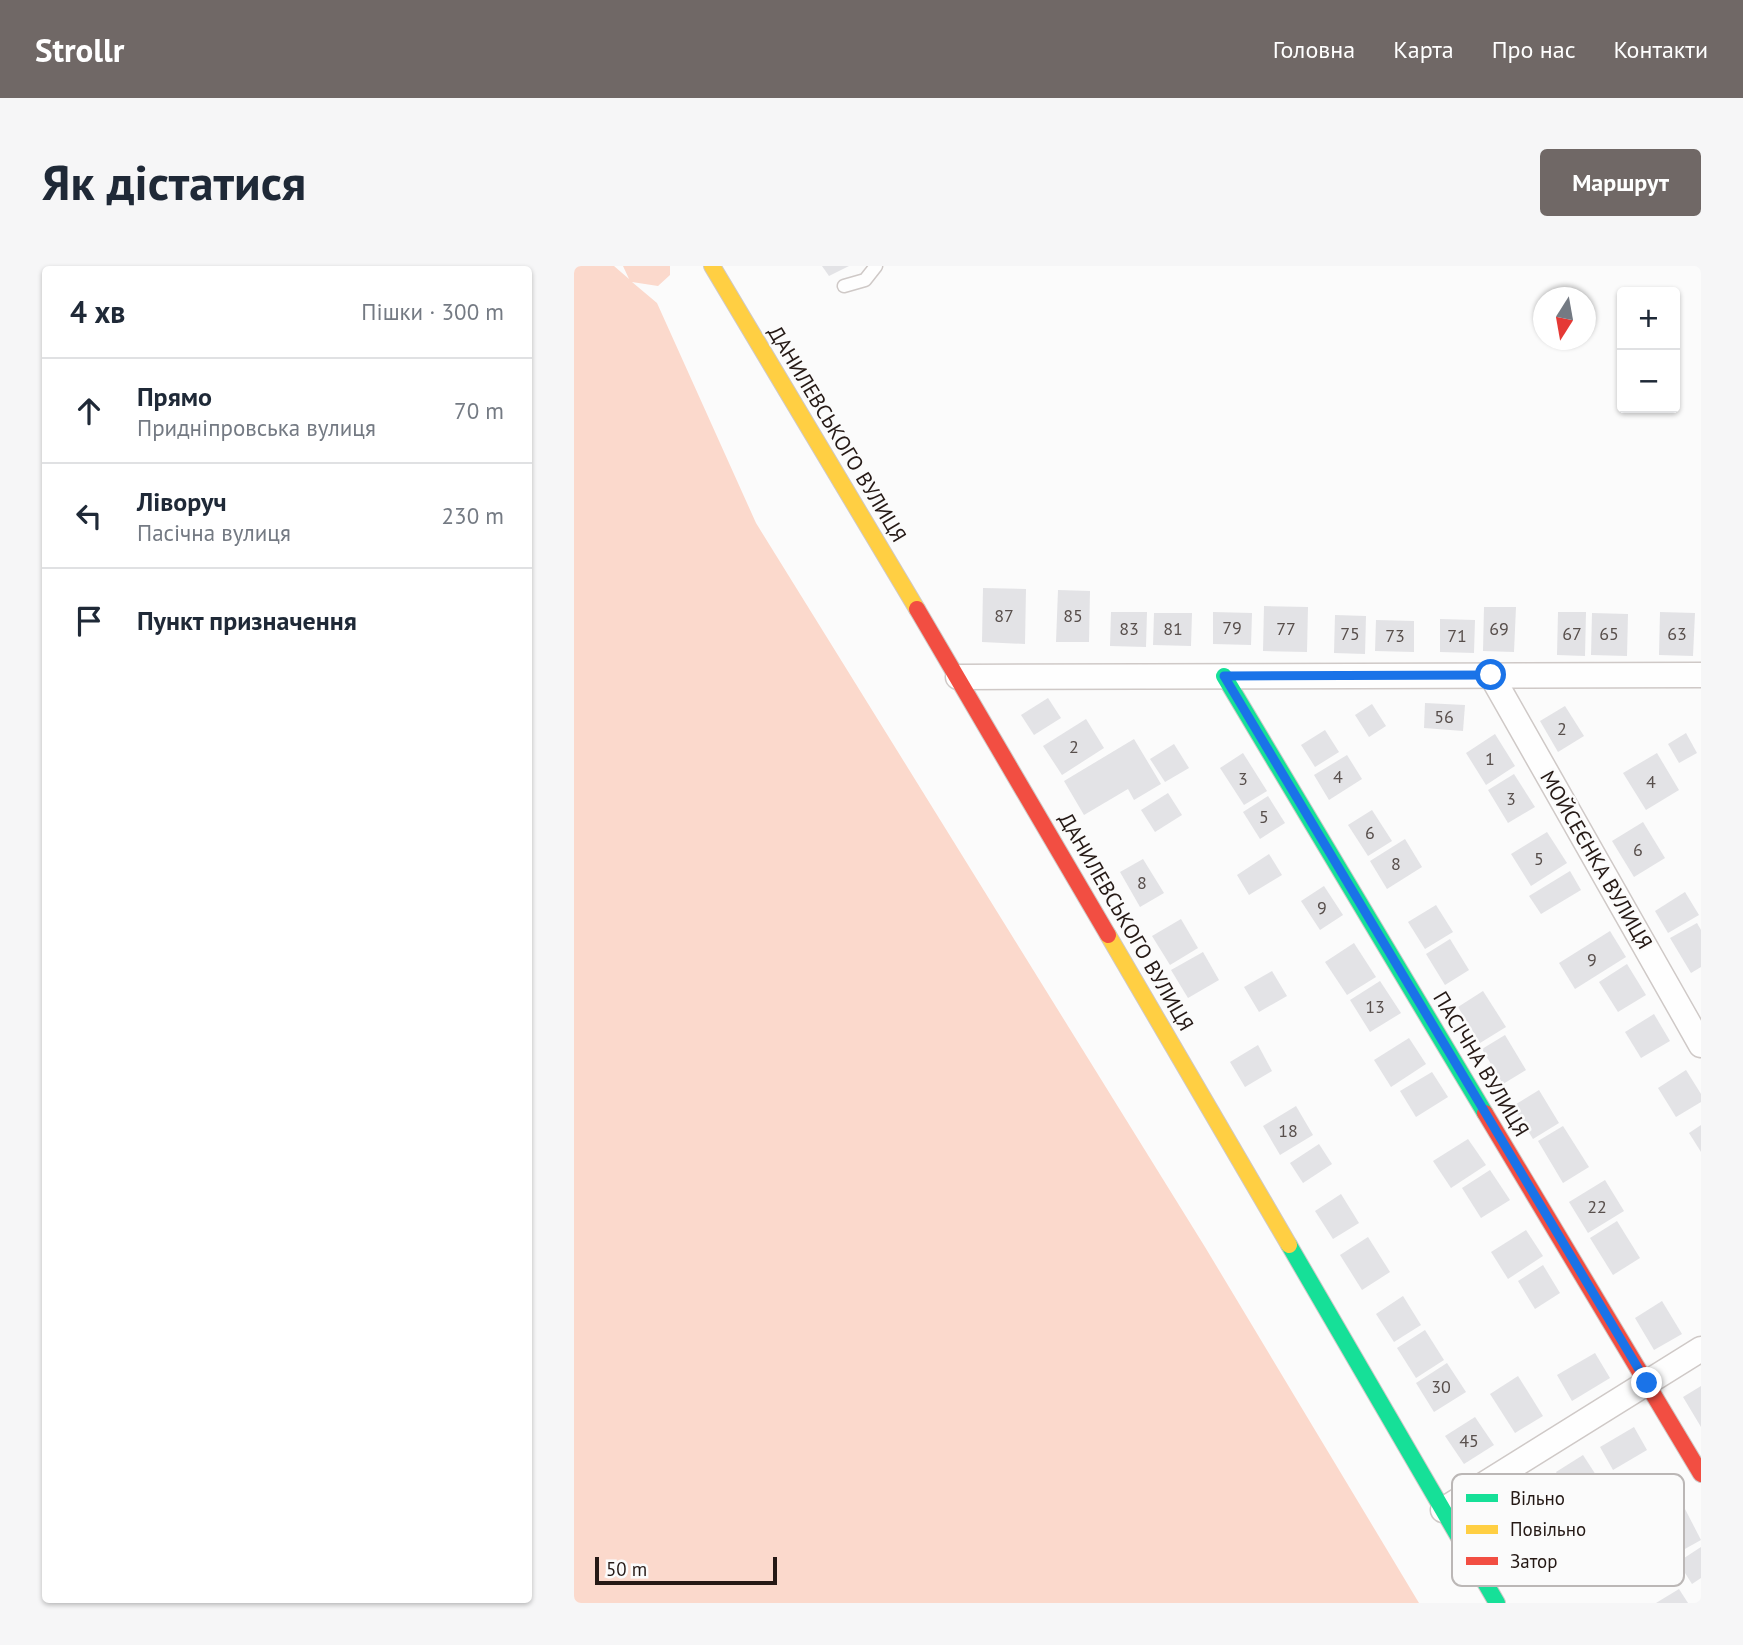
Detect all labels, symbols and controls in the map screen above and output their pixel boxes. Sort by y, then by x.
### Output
text: Strollr [35,28,124,71]
text: Головна [1273,34,1355,65]
text: Карта [1393,34,1454,65]
text: Про нас [1492,34,1576,65]
text: Контакти [1614,34,1708,65]
button: Маршрут [1540,149,1701,216]
text: Як дістатися [42,150,306,214]
north arrow [1533,287,1596,350]
map controls [1617,287,1680,413]
button: + [1617,287,1680,350]
text: 4 хв [70,292,126,331]
text: Пішки · 300 m [361,297,504,326]
street label: ДАНИЛЕВСЬКОГО ВУЛИЦЯ [762,321,913,547]
button: − [1617,350,1680,413]
text: Прямо [137,380,212,413]
icon: ahead [70,392,108,430]
text: 70 m [454,396,504,425]
text: Придніпровська вулиця [137,413,376,442]
text: Ліворуч [137,485,227,518]
icon: left [70,497,108,535]
text: 230 m [442,501,504,530]
text: Пасічна вулиця [137,518,291,547]
icon: arrive [70,602,108,640]
text: Пункт призначення [137,604,357,637]
house number: 87 [994,604,1014,627]
house number: 85 [1063,604,1083,627]
house number: 79 [1222,616,1242,639]
house number: 83 [1119,617,1139,640]
house number: 81 [1163,617,1183,640]
house number: 77 [1276,617,1296,640]
house number: 69 [1489,617,1509,640]
house number: 75 [1340,622,1360,645]
house number: 67 [1562,622,1582,645]
house number: 65 [1599,622,1619,645]
house number: 63 [1667,622,1687,645]
house number: 73 [1385,624,1405,647]
house number: 71 [1447,624,1467,647]
route start [1475,659,1506,690]
house number: 56 [1434,705,1454,728]
house number: 2 [1557,717,1567,740]
house number: 2 [1069,735,1079,758]
house number: 1 [1485,747,1495,770]
house number: 4 [1333,765,1343,788]
street label: МОЙСЕЄНКА ВУЛИЦЯ [1534,766,1659,954]
house number: 3 [1238,767,1248,790]
house number: 4 [1646,770,1656,793]
house number: 3 [1506,787,1516,810]
house number: 5 [1259,805,1269,828]
street label: ДАНИЛЕВСЬКОГО ВУЛИЦЯ [1053,808,1200,1036]
house number: 6 [1365,821,1375,844]
house number: 6 [1633,838,1643,861]
house number: 5 [1534,847,1544,870]
house number: 8 [1391,852,1401,875]
house number: 8 [1137,871,1147,894]
house number: 9 [1317,896,1327,919]
house number: 9 [1587,948,1597,971]
street label: ПАСІЧНА ВУЛИЦЯ [1427,986,1535,1141]
house number: 13 [1365,995,1385,1018]
house number: 18 [1278,1119,1298,1142]
house number: 22 [1587,1195,1607,1218]
route end [1631,1367,1662,1398]
house number: 30 [1431,1375,1451,1398]
house number: 45 [1459,1429,1479,1452]
legend [1452,1474,1684,1586]
text: Вільно [1510,1486,1565,1510]
text: Повільно [1510,1517,1586,1541]
text: Затор [1510,1549,1557,1573]
scale bar [595,1554,777,1586]
text: 50 m [606,1557,647,1581]

